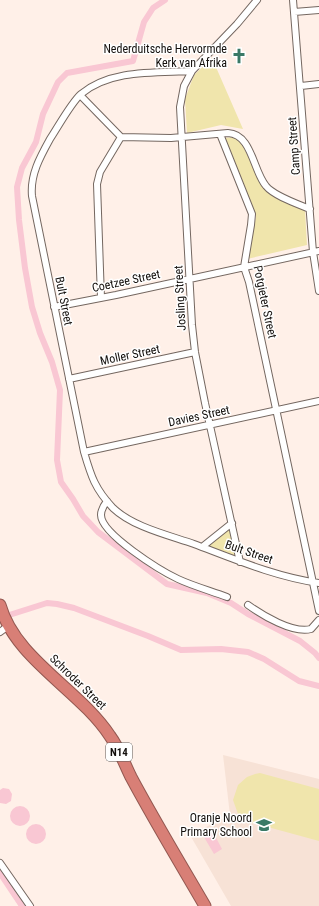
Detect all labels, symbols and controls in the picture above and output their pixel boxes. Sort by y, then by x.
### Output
place label: Nederduitsche Hervormde Kerk van Afrika [103,42,227,70]
church icon: Nederduitsche Hervormde Kerk van Afrika [230,47,248,65]
street label: Camp Street [285,116,303,176]
street label: Potgieter Street [250,264,280,340]
street label: Josling Street [171,265,189,331]
street label: Coetzee Street [91,267,162,295]
street label: Bult Street [52,275,76,327]
street label: Moller Street [99,342,162,368]
street label: Davies Street [167,403,231,429]
street label: Bult Street [223,537,275,567]
street label: Schroder Street [47,652,110,713]
road number: N14 [106,743,132,761]
place label: Oranje Noord Primary School [180,811,252,839]
school or university icon: Oranje Noord Primary School [255,816,273,834]

